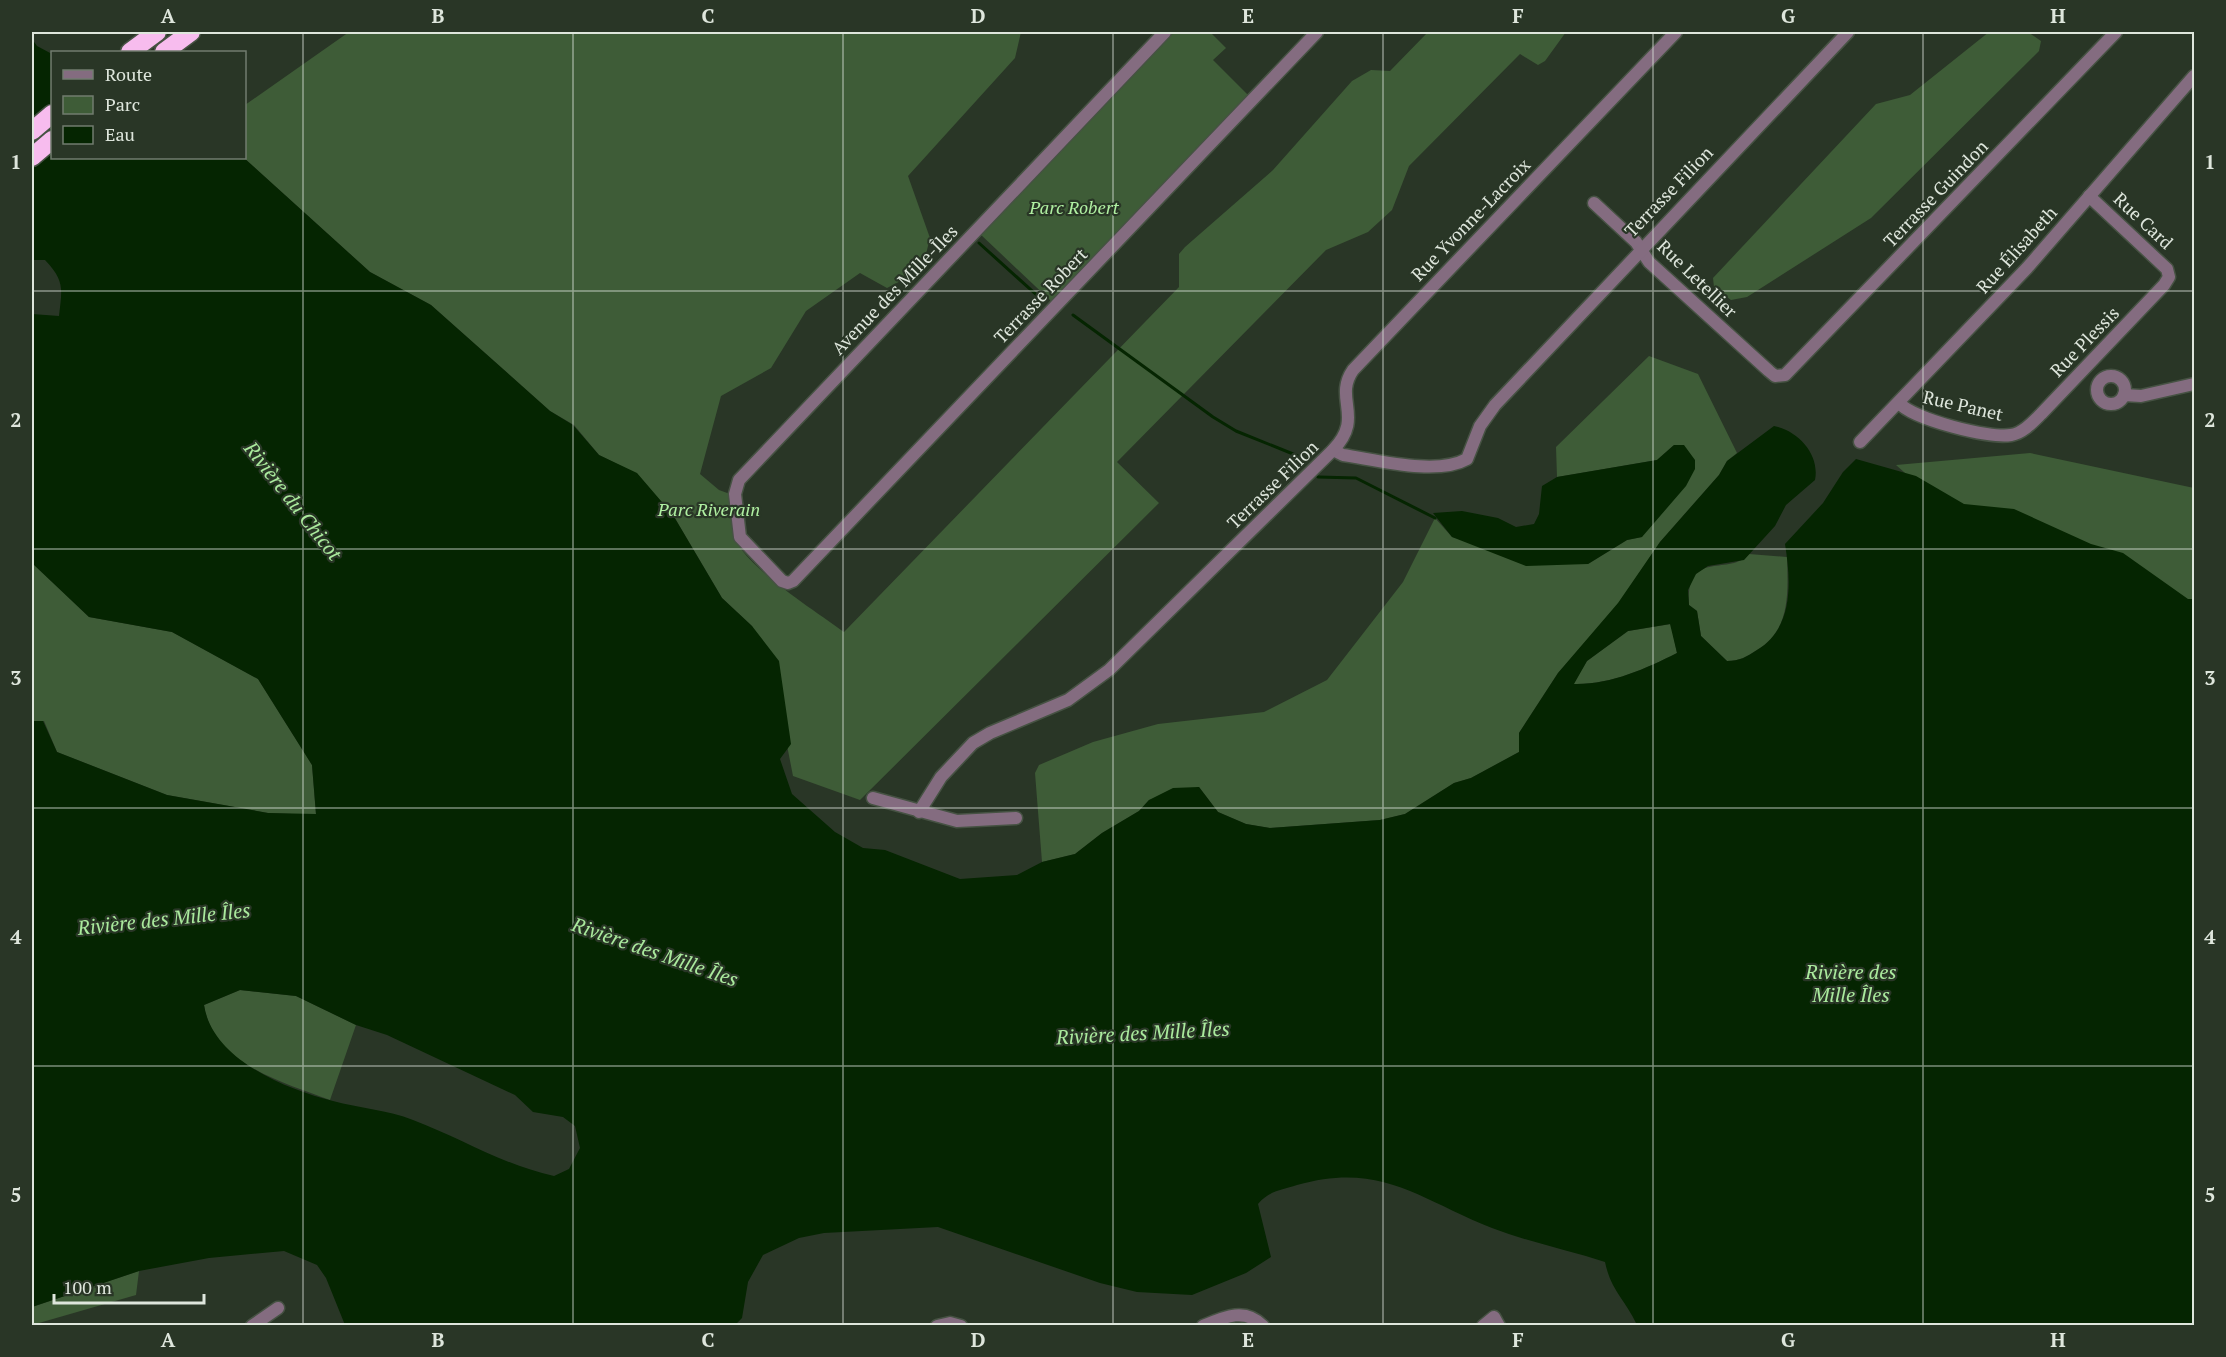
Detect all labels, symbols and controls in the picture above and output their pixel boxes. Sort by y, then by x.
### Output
text: A [161,2,176,29]
text: B [432,2,445,29]
text: C [701,2,715,29]
text: D [971,2,985,29]
text: E [1242,2,1254,29]
text: F [1512,2,1524,29]
text: G [1781,2,1795,29]
text: H [2050,2,2066,29]
legend [51,51,246,159]
text: Route [105,62,152,86]
text: Parc [105,92,140,116]
text: Eau [105,122,135,146]
street label: Terrasse Guindon [1878,134,1993,252]
street label: Terrasse Filion [1619,140,1718,242]
text: 1 [10,148,22,175]
text: 1 [2204,148,2216,175]
street label: Rue Yvonne-Lacroix [1406,152,1536,286]
street label: Rue Card [2109,187,2178,254]
park label: Parc Robert [1028,195,1120,219]
street label: Rue Élisabeth [1971,200,2062,298]
street label: Avenue des Mille-Îles [826,219,963,359]
street label: Rue Letellier [1653,234,1743,322]
street label: Terrasse Robert [988,242,1092,348]
street label: Rue Plessis [2045,301,2124,382]
street label: Rue Panet [1921,384,2006,426]
text: 2 [10,406,22,433]
text: 2 [2204,406,2216,433]
water label: Rivière du Chicot [238,435,349,567]
street label: Terrasse Filion [1222,435,1323,534]
park label: Parc Riverain [657,497,760,521]
text: 3 [10,664,22,691]
text: 3 [2204,664,2216,691]
water label: Rivière des Mille Îles [75,896,252,941]
water label: Rivière des Mille Îles [568,910,742,993]
text: 4 [10,923,22,950]
text: 4 [2204,923,2216,950]
water label: Rivière des Mille Îles [1804,958,1897,1008]
water label: Rivière des Mille Îles [1054,1014,1230,1051]
text: 5 [10,1181,22,1208]
text: 5 [2204,1181,2216,1208]
scale bar [54,1267,204,1305]
text: 100 m [63,1275,112,1299]
text: A [161,1326,176,1353]
text: B [432,1326,445,1353]
text: C [701,1326,715,1353]
text: D [971,1326,985,1353]
text: E [1242,1326,1254,1353]
text: F [1512,1326,1524,1353]
text: G [1781,1326,1795,1353]
text: H [2050,1326,2066,1353]

